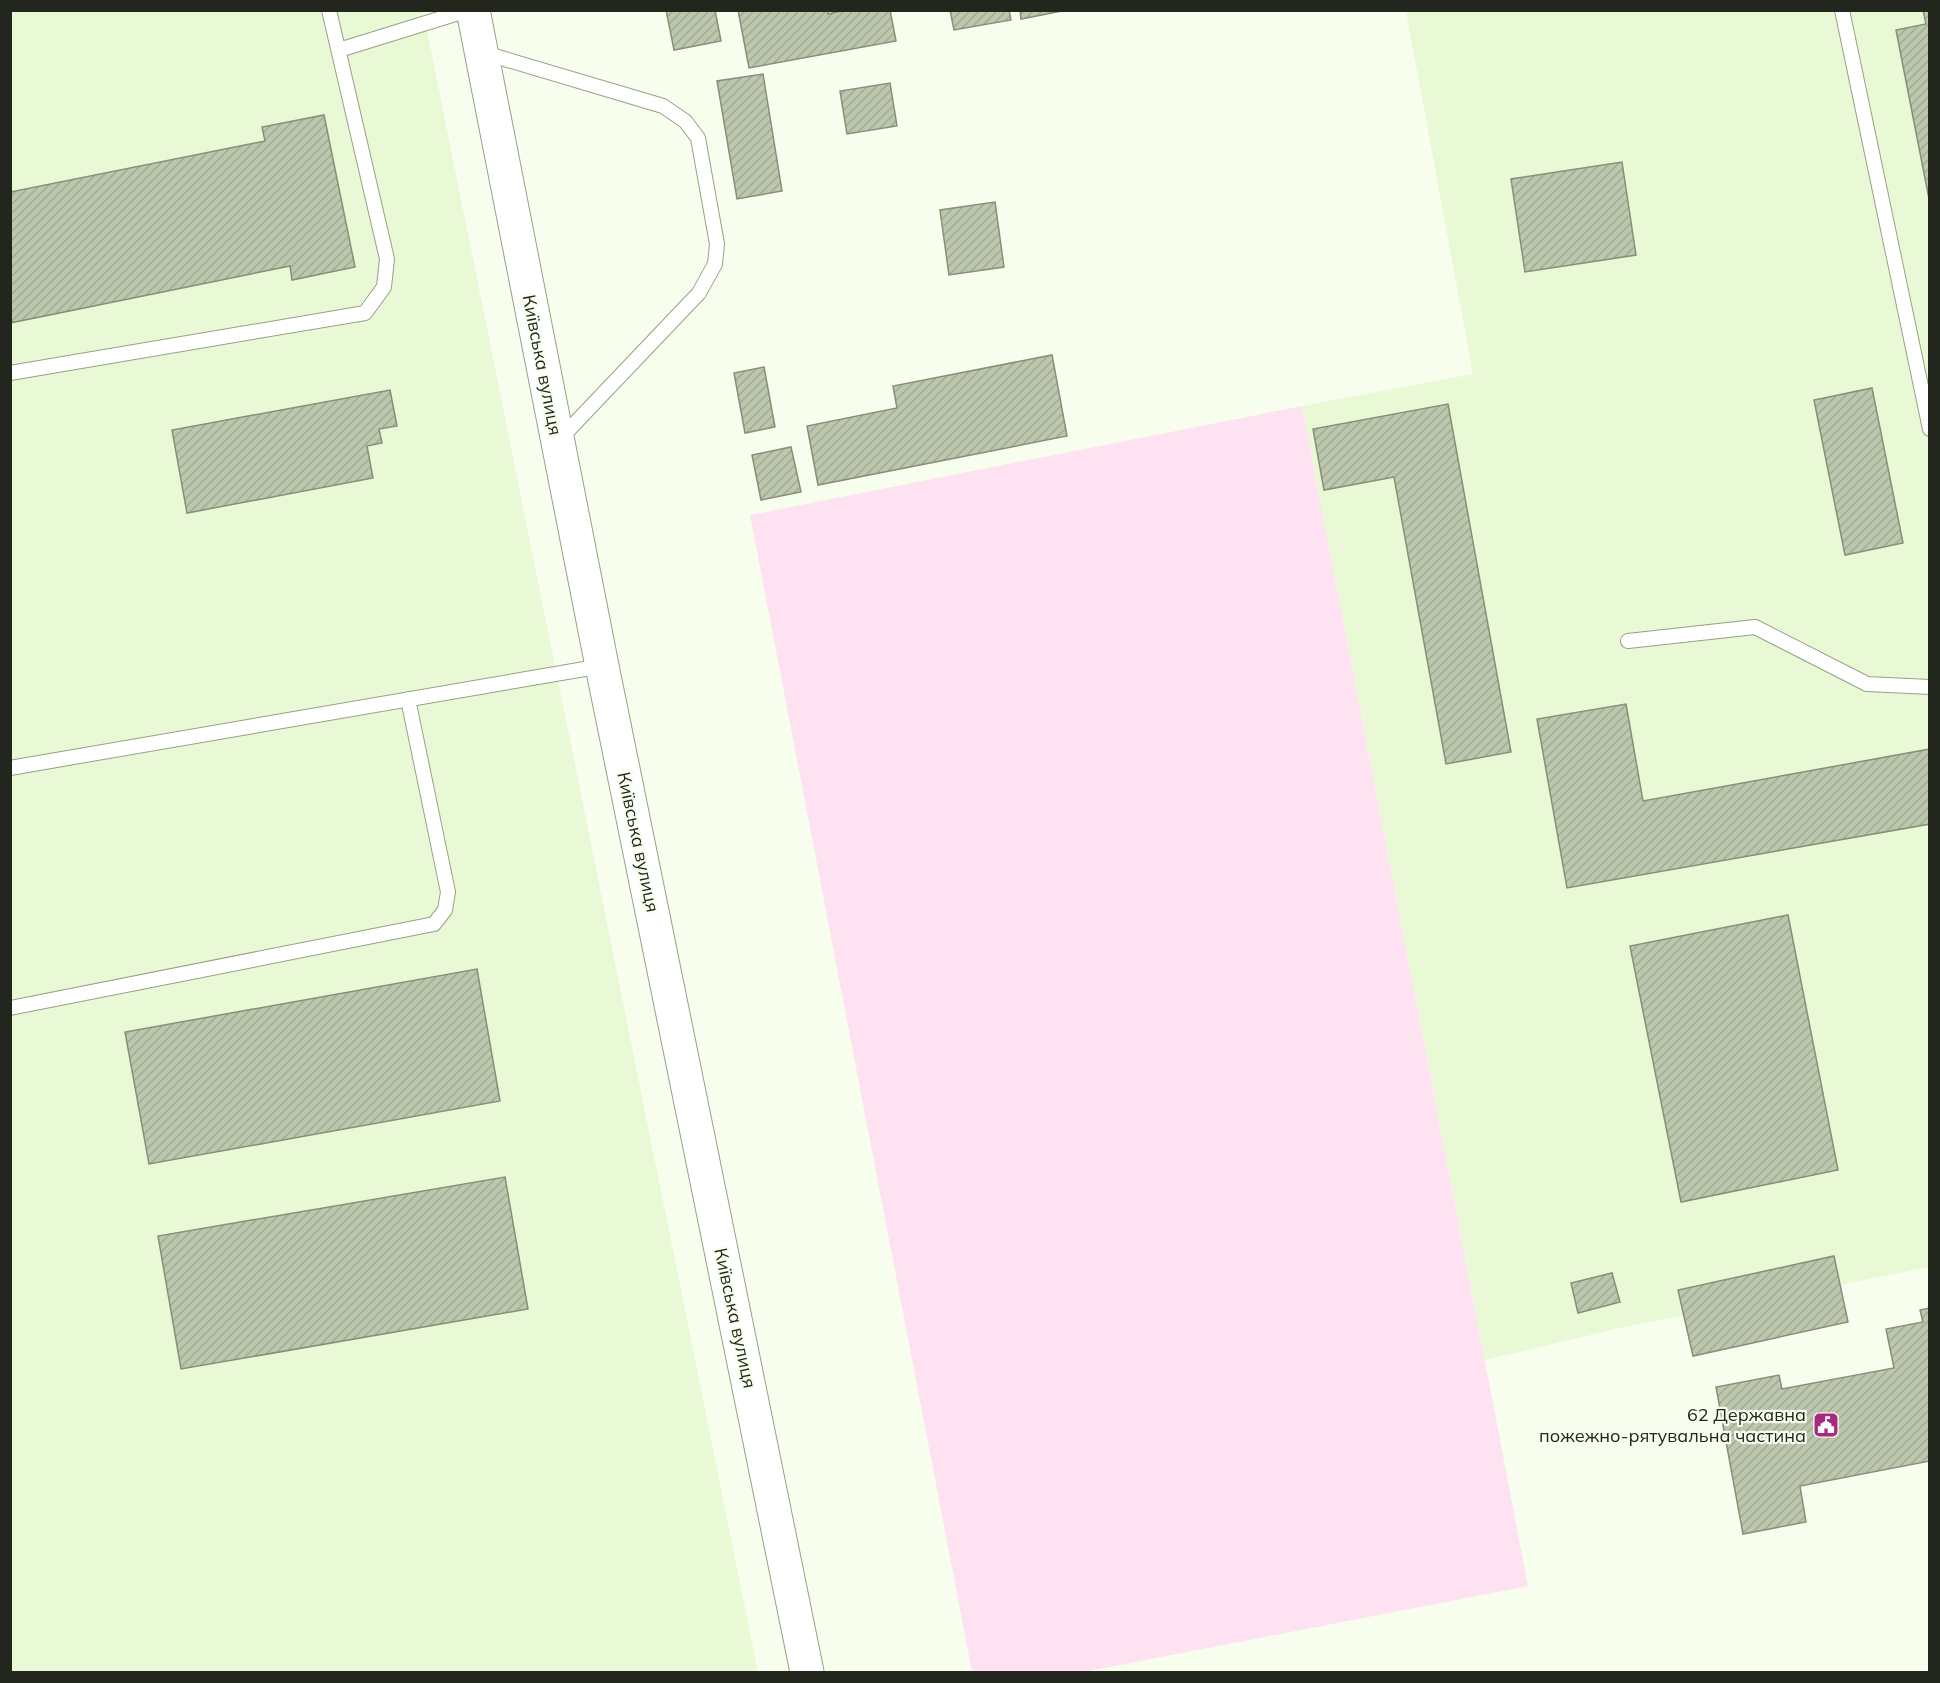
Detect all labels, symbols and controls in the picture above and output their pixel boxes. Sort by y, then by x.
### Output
street label: Київська вулиця [518,293,567,437]
street label: Київська вулиця [612,770,665,914]
street label: Київська вулиця [709,1246,762,1390]
place label: 62 Державна пожежно-рятувальна частина [1539,1403,1806,1447]
public building icon: 62 Державна пожежно-рятувальна частина [1811,1410,1841,1440]

